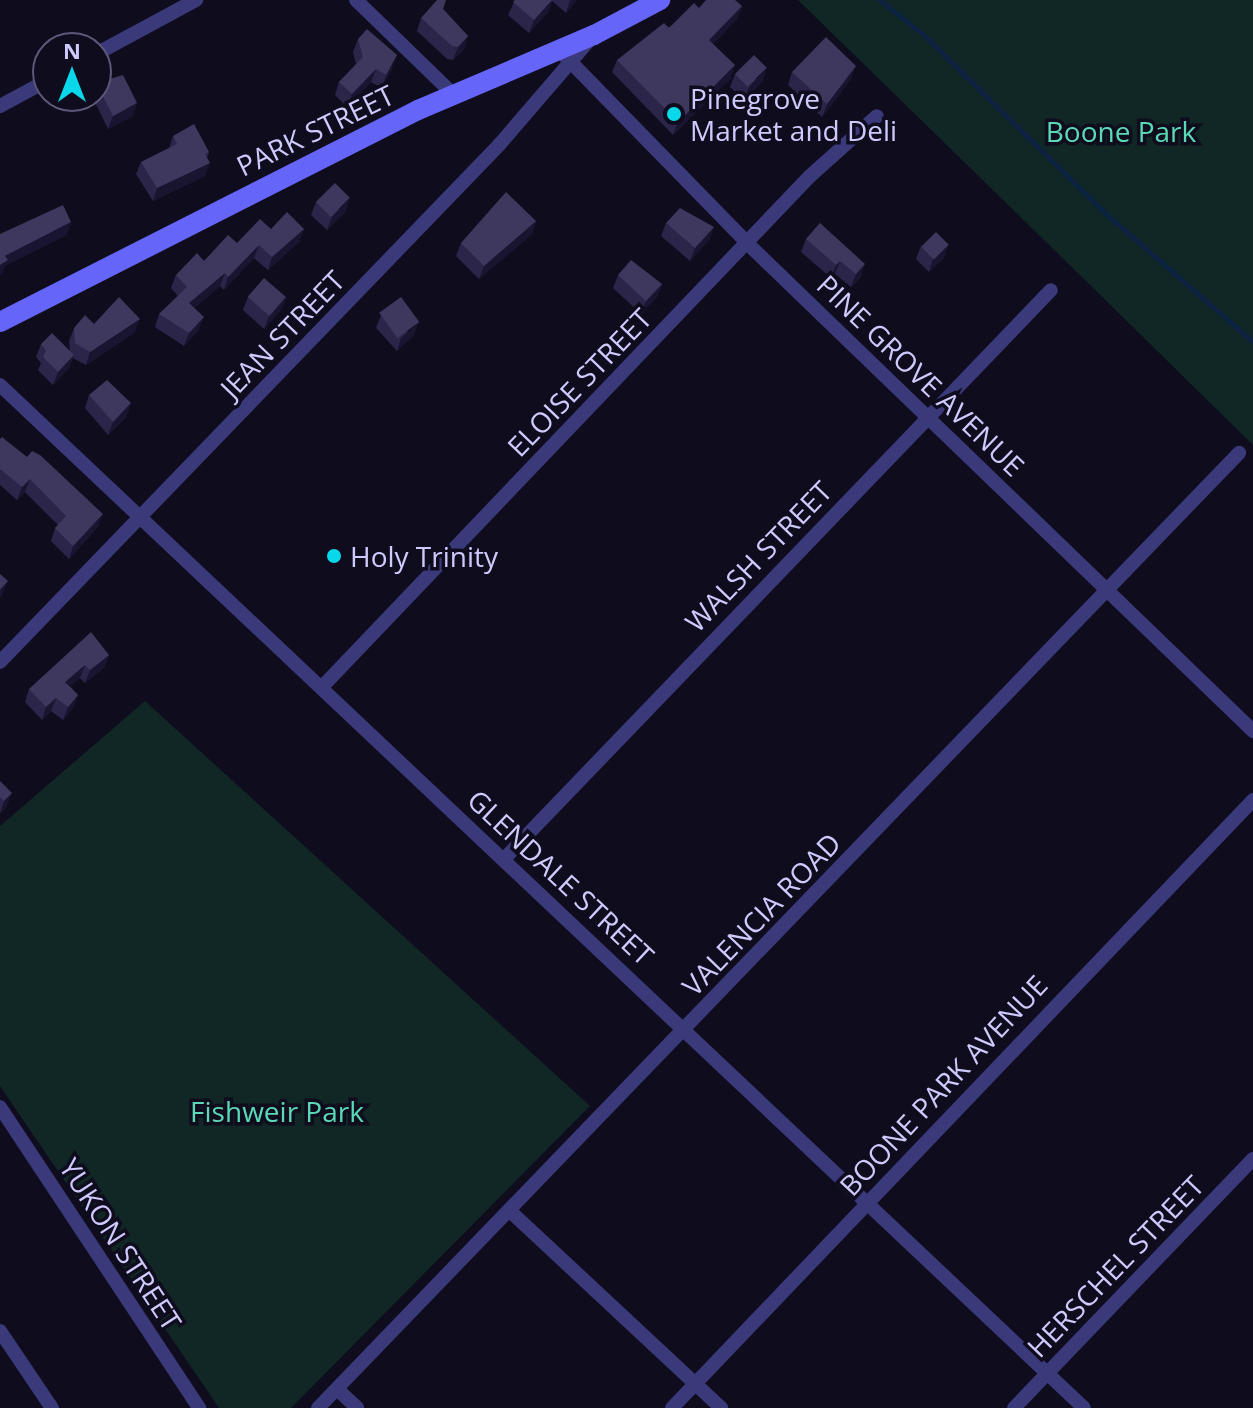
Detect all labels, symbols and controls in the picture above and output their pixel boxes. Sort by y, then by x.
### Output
north arrow [32,32,112,112]
text: N [63,35,81,65]
street label: PARK STREET [231,77,399,183]
place label: Pinegrove Market and Deli [690,81,897,147]
marker: Pinegrove Market and Deli [665,105,683,123]
park label: Boone Park [1046,114,1196,148]
street label: JEAN STREET [213,263,351,405]
street label: PINE GROVE AVENUE [811,268,1031,482]
street label: ELOISE STREET [500,301,658,463]
street label: WALSH STREET [678,474,838,638]
place label: Holy Trinity [350,539,498,573]
marker: Holy Trinity [325,547,343,565]
street label: GLENDALE STREET [461,782,661,972]
street label: VALENCIA ROAD [675,826,847,1002]
street label: BOONE PARK AVENUE [832,968,1054,1202]
park label: Fishweir Park [190,1094,364,1128]
street label: YUKON STREET [53,1152,189,1336]
street label: HERSCHEL STREET [1020,1168,1210,1364]

